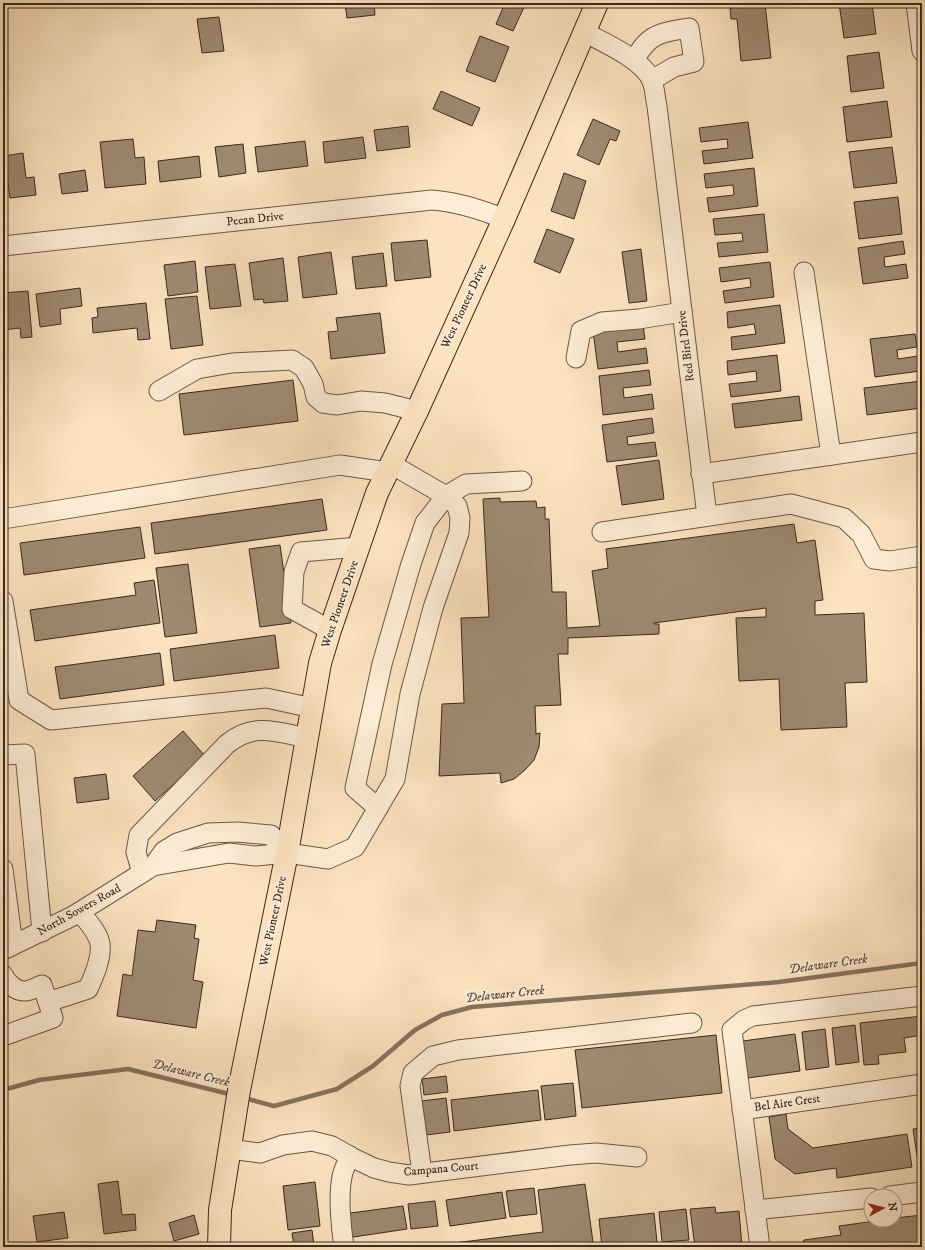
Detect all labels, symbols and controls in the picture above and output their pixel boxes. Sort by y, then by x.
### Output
street label: Pecan Drive [226,209,284,229]
street label: West Pioneer Drive [437,261,490,352]
street label: Red Bird Drive [674,309,698,383]
street label: West Pioneer Drive [318,558,362,651]
street label: West Pioneer Drive [256,875,290,968]
street label: North Sowers Road [35,881,123,939]
water label: Delaware Creek [788,950,869,977]
water label: Delaware Creek [465,982,546,1006]
water label: Delaware Creek [151,1056,232,1091]
street label: Bel Aire Crest [753,1091,821,1115]
street label: Campana Court [403,1158,479,1180]
north arrow [863,1188,903,1228]
text: N [884,1202,899,1212]

